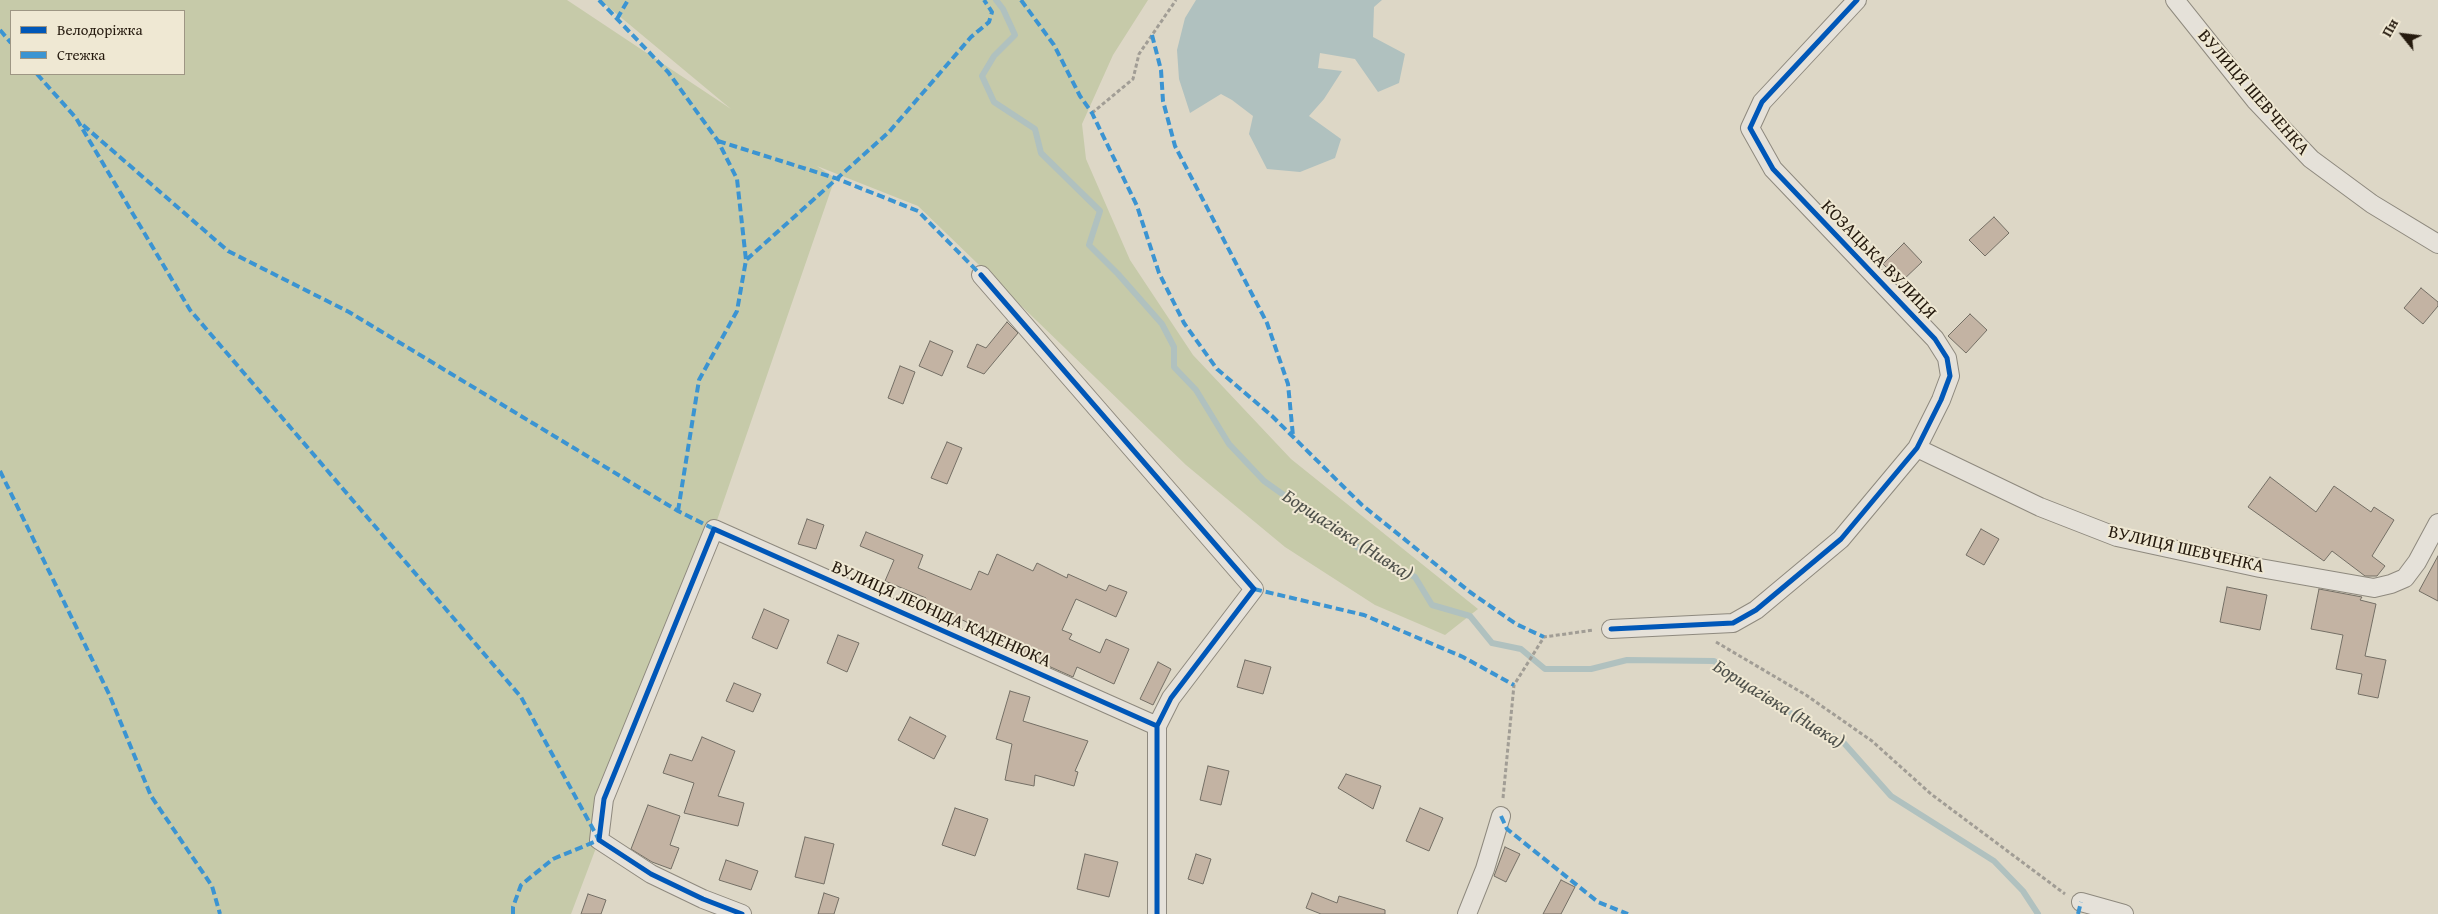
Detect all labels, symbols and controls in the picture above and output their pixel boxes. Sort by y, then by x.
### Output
legend [10,10,185,75]
north arrow [2378,10,2428,60]
text: Пн [2377,15,2403,40]
text: Велодоріжка [57,19,143,40]
street label: ВУЛИЦЯ ШЕВЧЕНКА [2193,26,2313,160]
text: Стежка [57,44,105,65]
street label: КОЗАЦЬКА ВУЛИЦЯ [1816,196,1940,324]
water label: Борщагівка (Нивка) [1278,485,1416,587]
street label: ВУЛИЦЯ ШЕВЧЕНКА [2106,522,2266,578]
street label: ВУЛИЦЯ ЛЕОНІДА КАДЕНЮКА [828,557,1054,673]
water label: Борщагівка (Нивка) [1708,655,1848,755]

